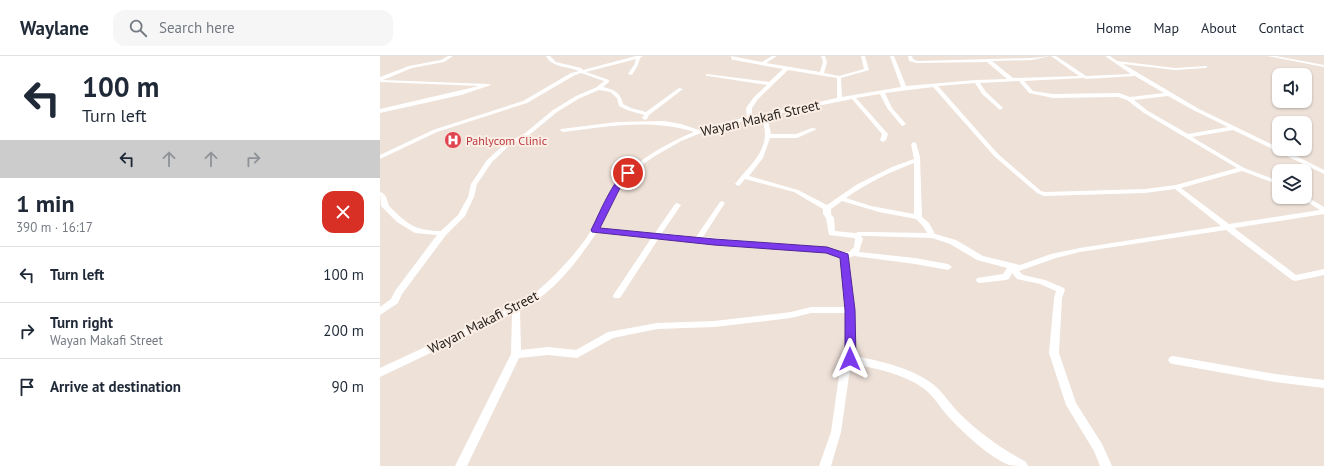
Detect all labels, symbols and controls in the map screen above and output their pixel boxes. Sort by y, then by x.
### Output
search box [113,10,393,46]
text: Waylane [20,16,89,40]
icon: search [127,17,149,39]
text: Search here [159,18,235,37]
text: Home [1096,19,1131,37]
text: Map [1153,19,1179,37]
text: About [1201,19,1237,37]
text: Contact [1259,19,1304,37]
text: 100 m [82,68,159,105]
map controls [1272,68,1312,204]
button: sound [1272,68,1312,108]
icon: left [16,72,68,124]
street label: Wayan Makafi Street [699,96,821,140]
text: Turn left [82,104,147,127]
button: search [1272,116,1312,156]
hospital icon: Pahlycom Clinic [443,130,463,150]
place label: Pahlycom Clinic [466,133,548,148]
icon: left [116,148,138,170]
icon: ahead [158,148,180,170]
icon: ahead [200,148,222,170]
icon: right [242,148,264,170]
pin [611,156,645,190]
icon: arrive [617,162,639,184]
button: layers [1272,164,1312,204]
text: 1 min [16,188,75,219]
button: close [322,191,364,233]
text: 390 m · 16:17 [16,219,93,236]
icon: left [16,264,38,286]
text: Turn left [50,265,104,284]
text: 100 m [323,265,364,284]
street label: Wayan Makafi Street [425,286,541,358]
text: Turn right [50,313,113,332]
icon: right [16,320,38,342]
text: 200 m [323,321,364,340]
text: Wayan Makafi Street [50,332,163,349]
position arrow [829,338,871,380]
icon: arrive [16,376,38,398]
text: Arrive at destination [50,377,181,396]
text: 90 m [331,377,364,396]

